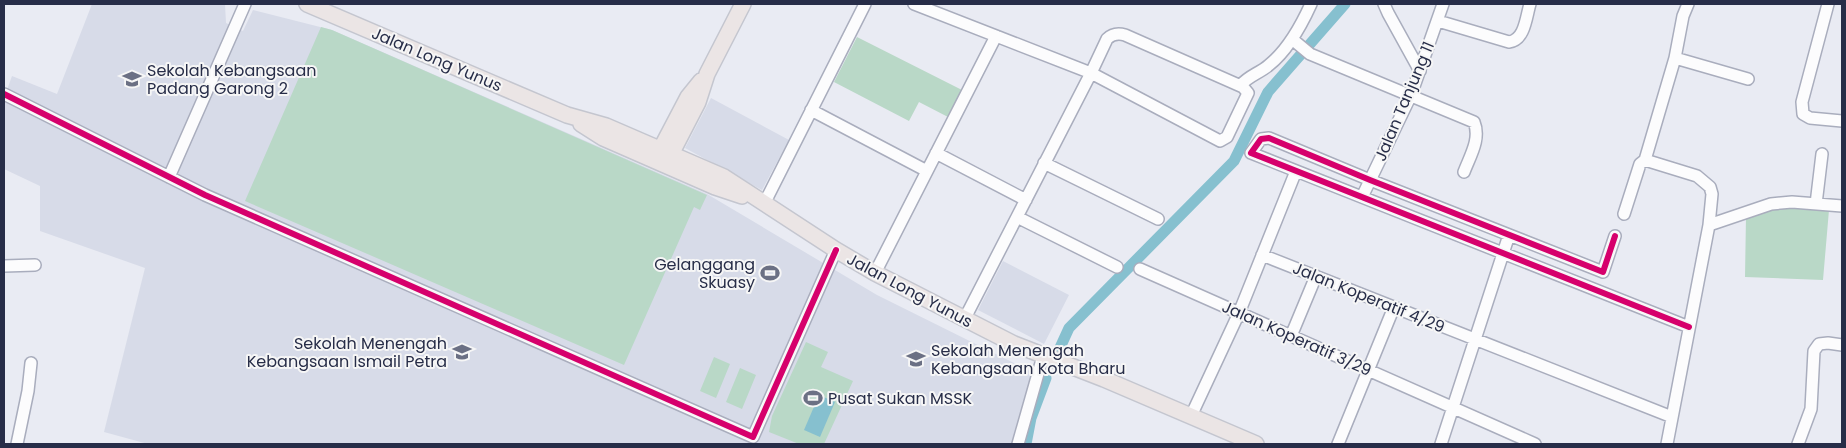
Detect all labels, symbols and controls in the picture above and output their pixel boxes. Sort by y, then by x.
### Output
street label: Jalan Long Yunus [368,22,505,97]
street label: Jalan Tanjung 11 [1369,38,1440,165]
place label: Sekolah Kebangsaan Padang Garong 2 [147,59,316,100]
school or university icon: Sekolah Kebangsaan Padang Garong 2 [121,68,143,90]
street label: Jalan Long Yunus [843,248,977,333]
place label: Gelanggang Skuasy [654,253,755,294]
street label: Jalan Koperatif 4/29 [1289,256,1448,339]
sports icon: Gelanggang Skuasy [759,262,781,284]
street label: Jalan Koperatif 3/29 [1218,295,1375,382]
place label: Sekolah Menengah Kebangsaan Ismail Petra [247,332,447,373]
place label: Sekolah Menengah Kebangsaan Kota Bharu [931,339,1126,380]
school or university icon: Sekolah Menengah Kebangsaan Ismail Petra [451,341,473,363]
school or university icon: Sekolah Menengah Kebangsaan Kota Bharu [905,348,927,370]
sports icon: Pusat Sukan MSSK [802,387,824,409]
place label: Pusat Sukan MSSK [828,387,973,410]

